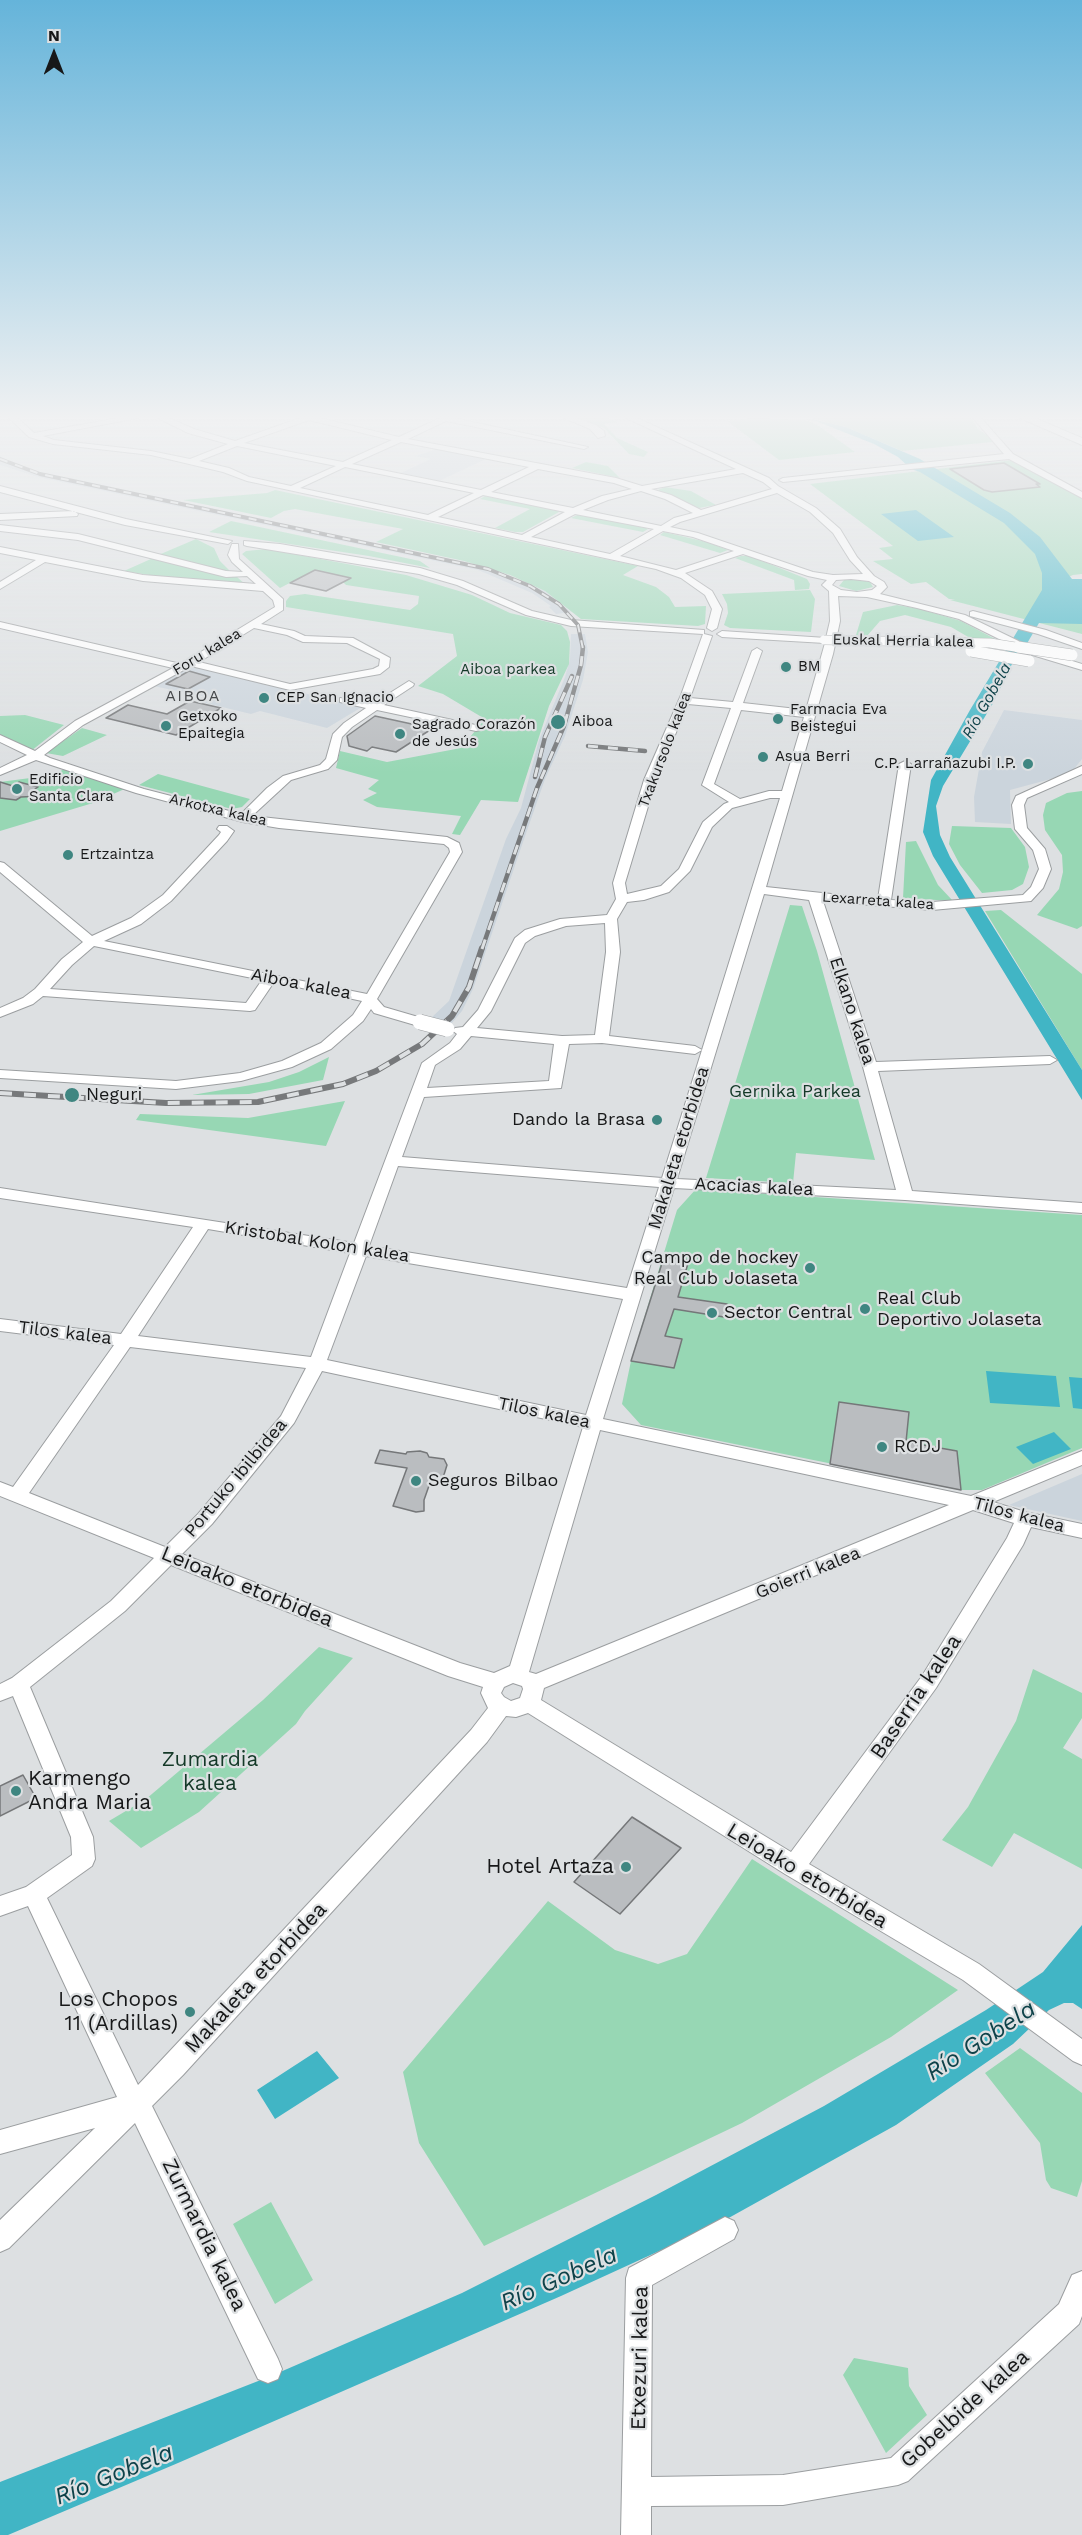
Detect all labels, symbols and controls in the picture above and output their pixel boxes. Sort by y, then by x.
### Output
north arrow [24,24,84,84]
text: N [48,26,60,45]
street label: Foru kalea [170,625,244,679]
street label: Euskal Herria kalea [832,631,974,651]
place label: BM [798,658,821,676]
marker: BM [779,660,793,674]
water label: Río Gobela [958,660,1016,742]
park label: Aiboa parkea [460,661,556,679]
district label: AIBOA [165,686,221,706]
place label: CEP San Ignacio [276,689,394,707]
street label: Txakursolo kalea [635,690,695,810]
marker: CEP San Ignacio [257,691,271,705]
place label: Farmacia Eva Beistegui [790,701,887,736]
place label: Getxoko Epaitegia [178,708,245,743]
marker: Farmacia Eva Beistegui [771,712,785,726]
marker: Aiboa [549,713,567,731]
place label: Aiboa [572,713,613,731]
place label: Sagrado Corazón de Jesús [412,716,536,751]
marker: Getxoko Epaitegia [159,719,173,733]
marker: Sagrado Corazón de Jesús [393,727,407,741]
place label: Asua Berri [775,748,850,766]
marker: Asua Berri [756,750,770,764]
place label: C.P. Larrañazubi I.P. [874,755,1016,773]
marker: C.P. Larrañazubi I.P. [1021,757,1035,771]
place label: Edificio Santa Clara [29,771,114,806]
marker: Edificio Santa Clara [10,782,24,796]
street label: Arkotxa kalea [168,790,268,830]
place label: Ertzaintza [80,846,154,864]
marker: Ertzaintza [61,848,75,862]
street label: Lexarreta kalea [821,888,935,914]
street label: Elkano kalea [824,955,880,1067]
street label: Aiboa kalea [249,964,353,1004]
street label: Makaleta etorbidea [644,1064,714,1232]
park label: Gernika Parkea [729,1081,861,1103]
place label: Neguri [86,1084,142,1106]
marker: Neguri [63,1086,81,1104]
place label: Dando la Brasa [512,1109,645,1131]
marker: Dando la Brasa [650,1113,664,1127]
street label: Acacias kalea [694,1173,814,1201]
street label: Kristobal Kolon kalea [223,1217,411,1267]
place label: Campo de hockey Real Club Jolaseta [634,1247,798,1290]
marker: Campo de hockey Real Club Jolaseta [803,1261,817,1275]
place label: Real Club Deportivo Jolaseta [877,1288,1042,1330]
place label: Sector Central [724,1302,852,1324]
marker: Real Club Deportivo Jolaseta [858,1302,872,1316]
marker: Sector Central [705,1306,719,1320]
street label: Tilos kalea [17,1317,113,1349]
street label: Tilos kalea [496,1393,592,1433]
street label: Portuko ibilbidea [180,1414,292,1542]
place label: RCDJ [894,1436,941,1458]
marker: RCDJ [875,1440,889,1454]
place label: Seguros Bilbao [428,1470,558,1492]
marker: Seguros Bilbao [409,1474,423,1488]
street label: Tilos kalea [971,1492,1067,1538]
street label: Leioako etorbidea [157,1541,337,1633]
street label: Goierri kalea [753,1542,863,1604]
street label: Baserria kalea [865,1630,967,1764]
park label: Zumardia kalea [162,1747,258,1797]
place label: Karmengo Andra Maria [28,1766,151,1816]
marker: Karmengo Andra Maria [9,1784,23,1798]
street label: Leioako etorbidea [722,1818,892,1934]
place label: Hotel Artaza [486,1854,614,1880]
marker: Hotel Artaza [619,1860,633,1874]
street label: Makaleta etorbidea [180,1897,332,2059]
place label: Los Chopos 11 (Ardillas) [58,1987,178,2037]
water label: Río Gobela [921,1995,1041,2087]
marker: Los Chopos 11 (Ardillas) [183,2005,197,2019]
street label: Zurmardia kalea [156,2155,252,2315]
water label: Río Gobela [496,2240,622,2318]
street label: Etxezuri kalea [626,2286,654,2430]
street label: Gobelbide kalea [895,2345,1035,2473]
water label: Río Gobela [51,2438,177,2512]

